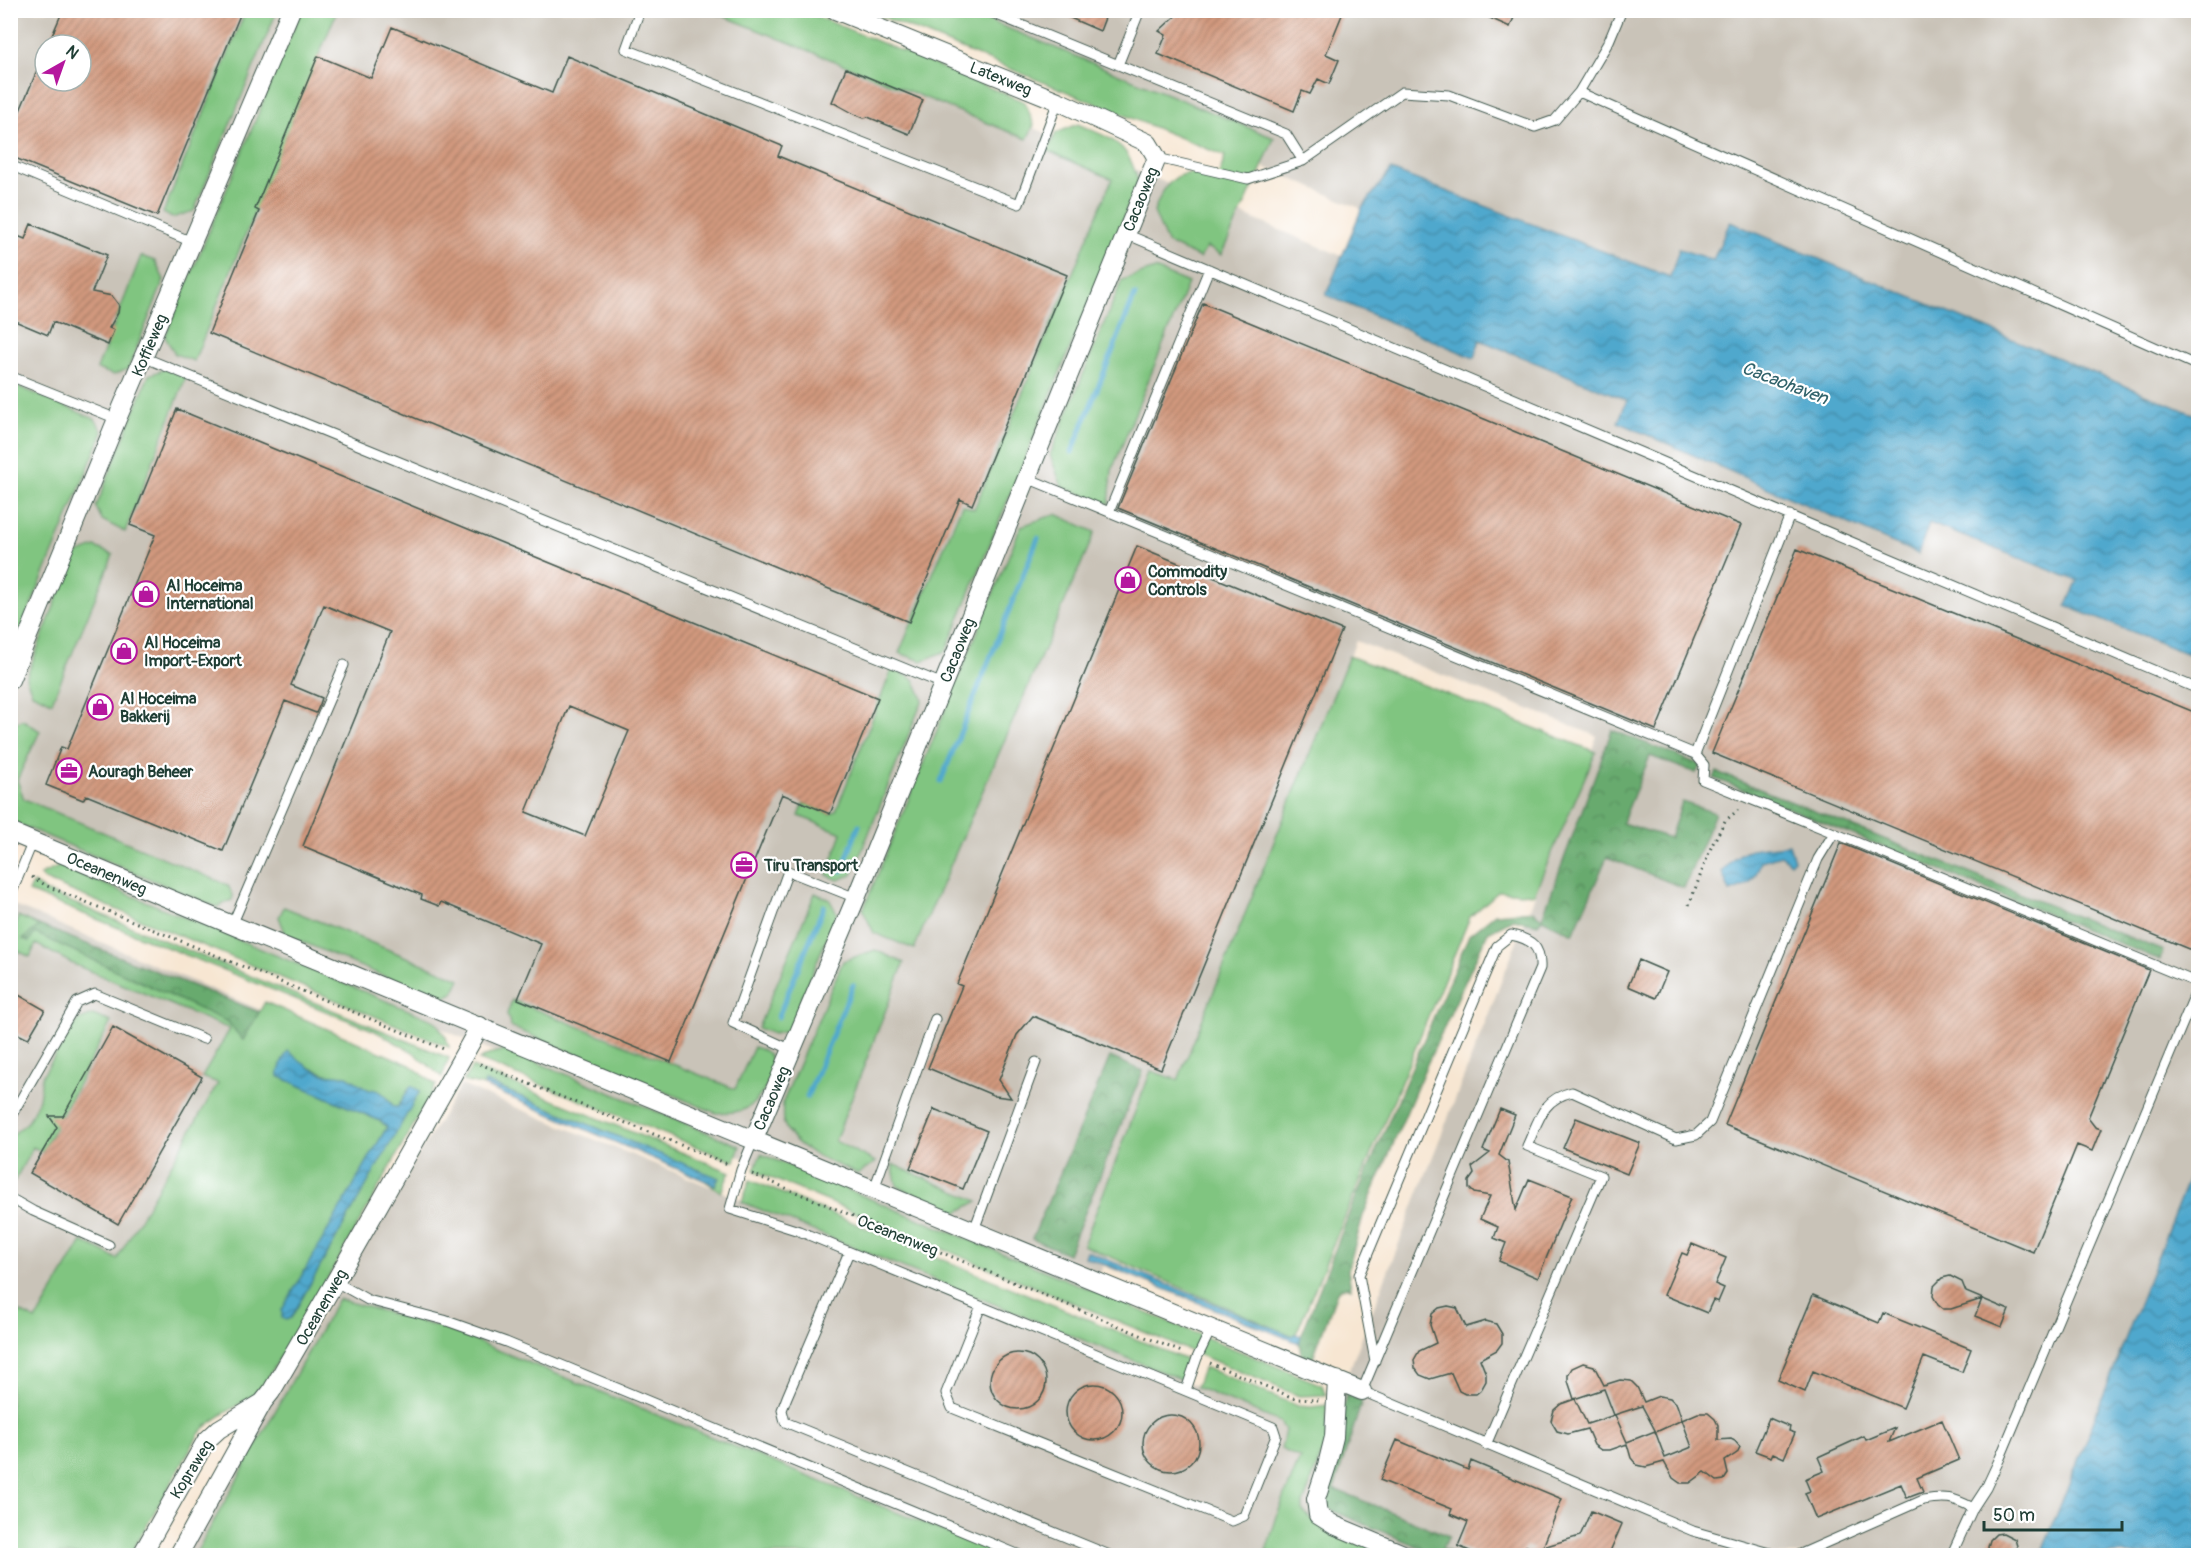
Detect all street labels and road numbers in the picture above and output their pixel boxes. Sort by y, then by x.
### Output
street label: Latexweg [967,57,1035,100]
street label: Cacaoweg [1119,164,1163,235]
street label: Koffieweg [128,311,172,380]
street label: Cacaoweg [936,615,980,686]
street label: Oceanenweg [63,848,150,900]
street label: Cacaoweg [749,1063,794,1134]
street label: Oceanenweg [854,1211,941,1261]
street label: Oceanenweg [292,1265,352,1350]
street label: Kopraweg [166,1436,218,1503]

